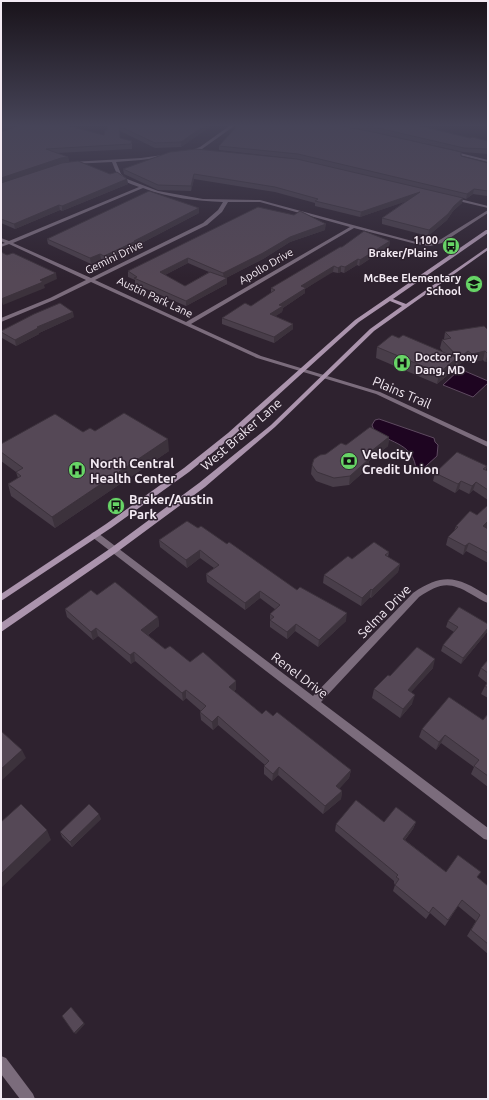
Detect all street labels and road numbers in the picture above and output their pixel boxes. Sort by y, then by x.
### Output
street label: Gemini Drive [83,238,145,276]
street label: Apollo Drive [237,246,295,286]
street label: Austin Park Lane [115,274,195,320]
street label: Plains Trail [371,373,434,411]
street label: West Braker Lane [198,395,284,473]
street label: Selma Drive [355,582,413,640]
street label: Renel Drive [269,649,331,701]

